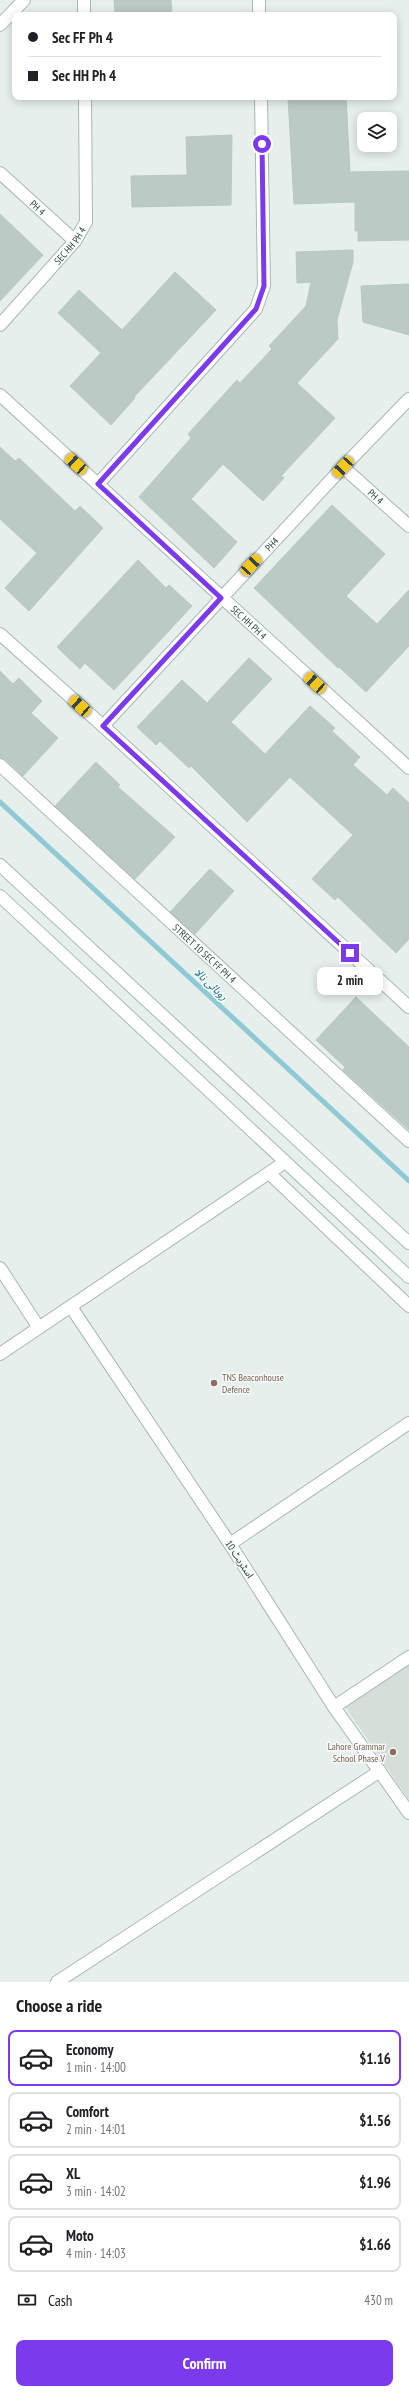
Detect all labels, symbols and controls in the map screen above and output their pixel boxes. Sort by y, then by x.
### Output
text: Sec FF Ph 4 [52,28,113,47]
text: Sec HH Ph 4 [52,66,116,85]
map controls [357,112,397,152]
button: layers [357,112,397,152]
route start [253,135,271,153]
street label: PH 4 [27,197,48,218]
street label: SEC HH PH 4 [51,224,89,267]
car [63,452,89,476]
car [330,454,356,480]
street label: PH 4 [365,486,386,507]
street label: PH4 [262,534,282,554]
car [238,552,264,578]
street label: SEC HH PH 4 [228,603,270,643]
car [302,671,328,695]
car [67,694,93,718]
street label: STREET 10 SEC FF PH 4 [170,921,239,986]
route end [341,944,359,962]
water label: روہائی نالا [191,965,231,1003]
callout: 2 min [317,967,383,995]
text: 2 min [337,972,363,989]
place label: TNS Beaconhouse Defence [222,1371,284,1396]
marker: TNS Beaconhouse Defence [209,1378,219,1388]
street label: اسٹریٹ 10 [223,1538,257,1581]
place label: Lahore Grammar School Phase V [328,1740,385,1765]
marker: Lahore Grammar School Phase V [388,1747,398,1757]
text: Choose a ride [16,1994,102,2017]
icon: car [18,2040,54,2076]
text: Economy [66,2040,114,2059]
text: $1.16 [359,2049,391,2068]
text: 1 min · 14:00 [66,2059,126,2076]
icon: car [18,2102,54,2138]
text: Comfort [66,2102,109,2121]
text: $1.56 [359,2111,391,2130]
text: 2 min · 14:01 [66,2121,126,2138]
icon: car [18,2164,54,2200]
text: XL [66,2164,80,2183]
text: $1.96 [359,2173,391,2192]
text: 3 min · 14:02 [66,2183,126,2200]
icon: car [18,2226,54,2262]
text: Moto [66,2226,94,2245]
text: $1.66 [359,2235,391,2254]
text: 4 min · 14:03 [66,2245,126,2262]
icon: cash [16,2289,38,2311]
text: Cash [48,2291,72,2310]
text: 430 m [364,2292,393,2309]
button: Confirm [16,2340,393,2386]

